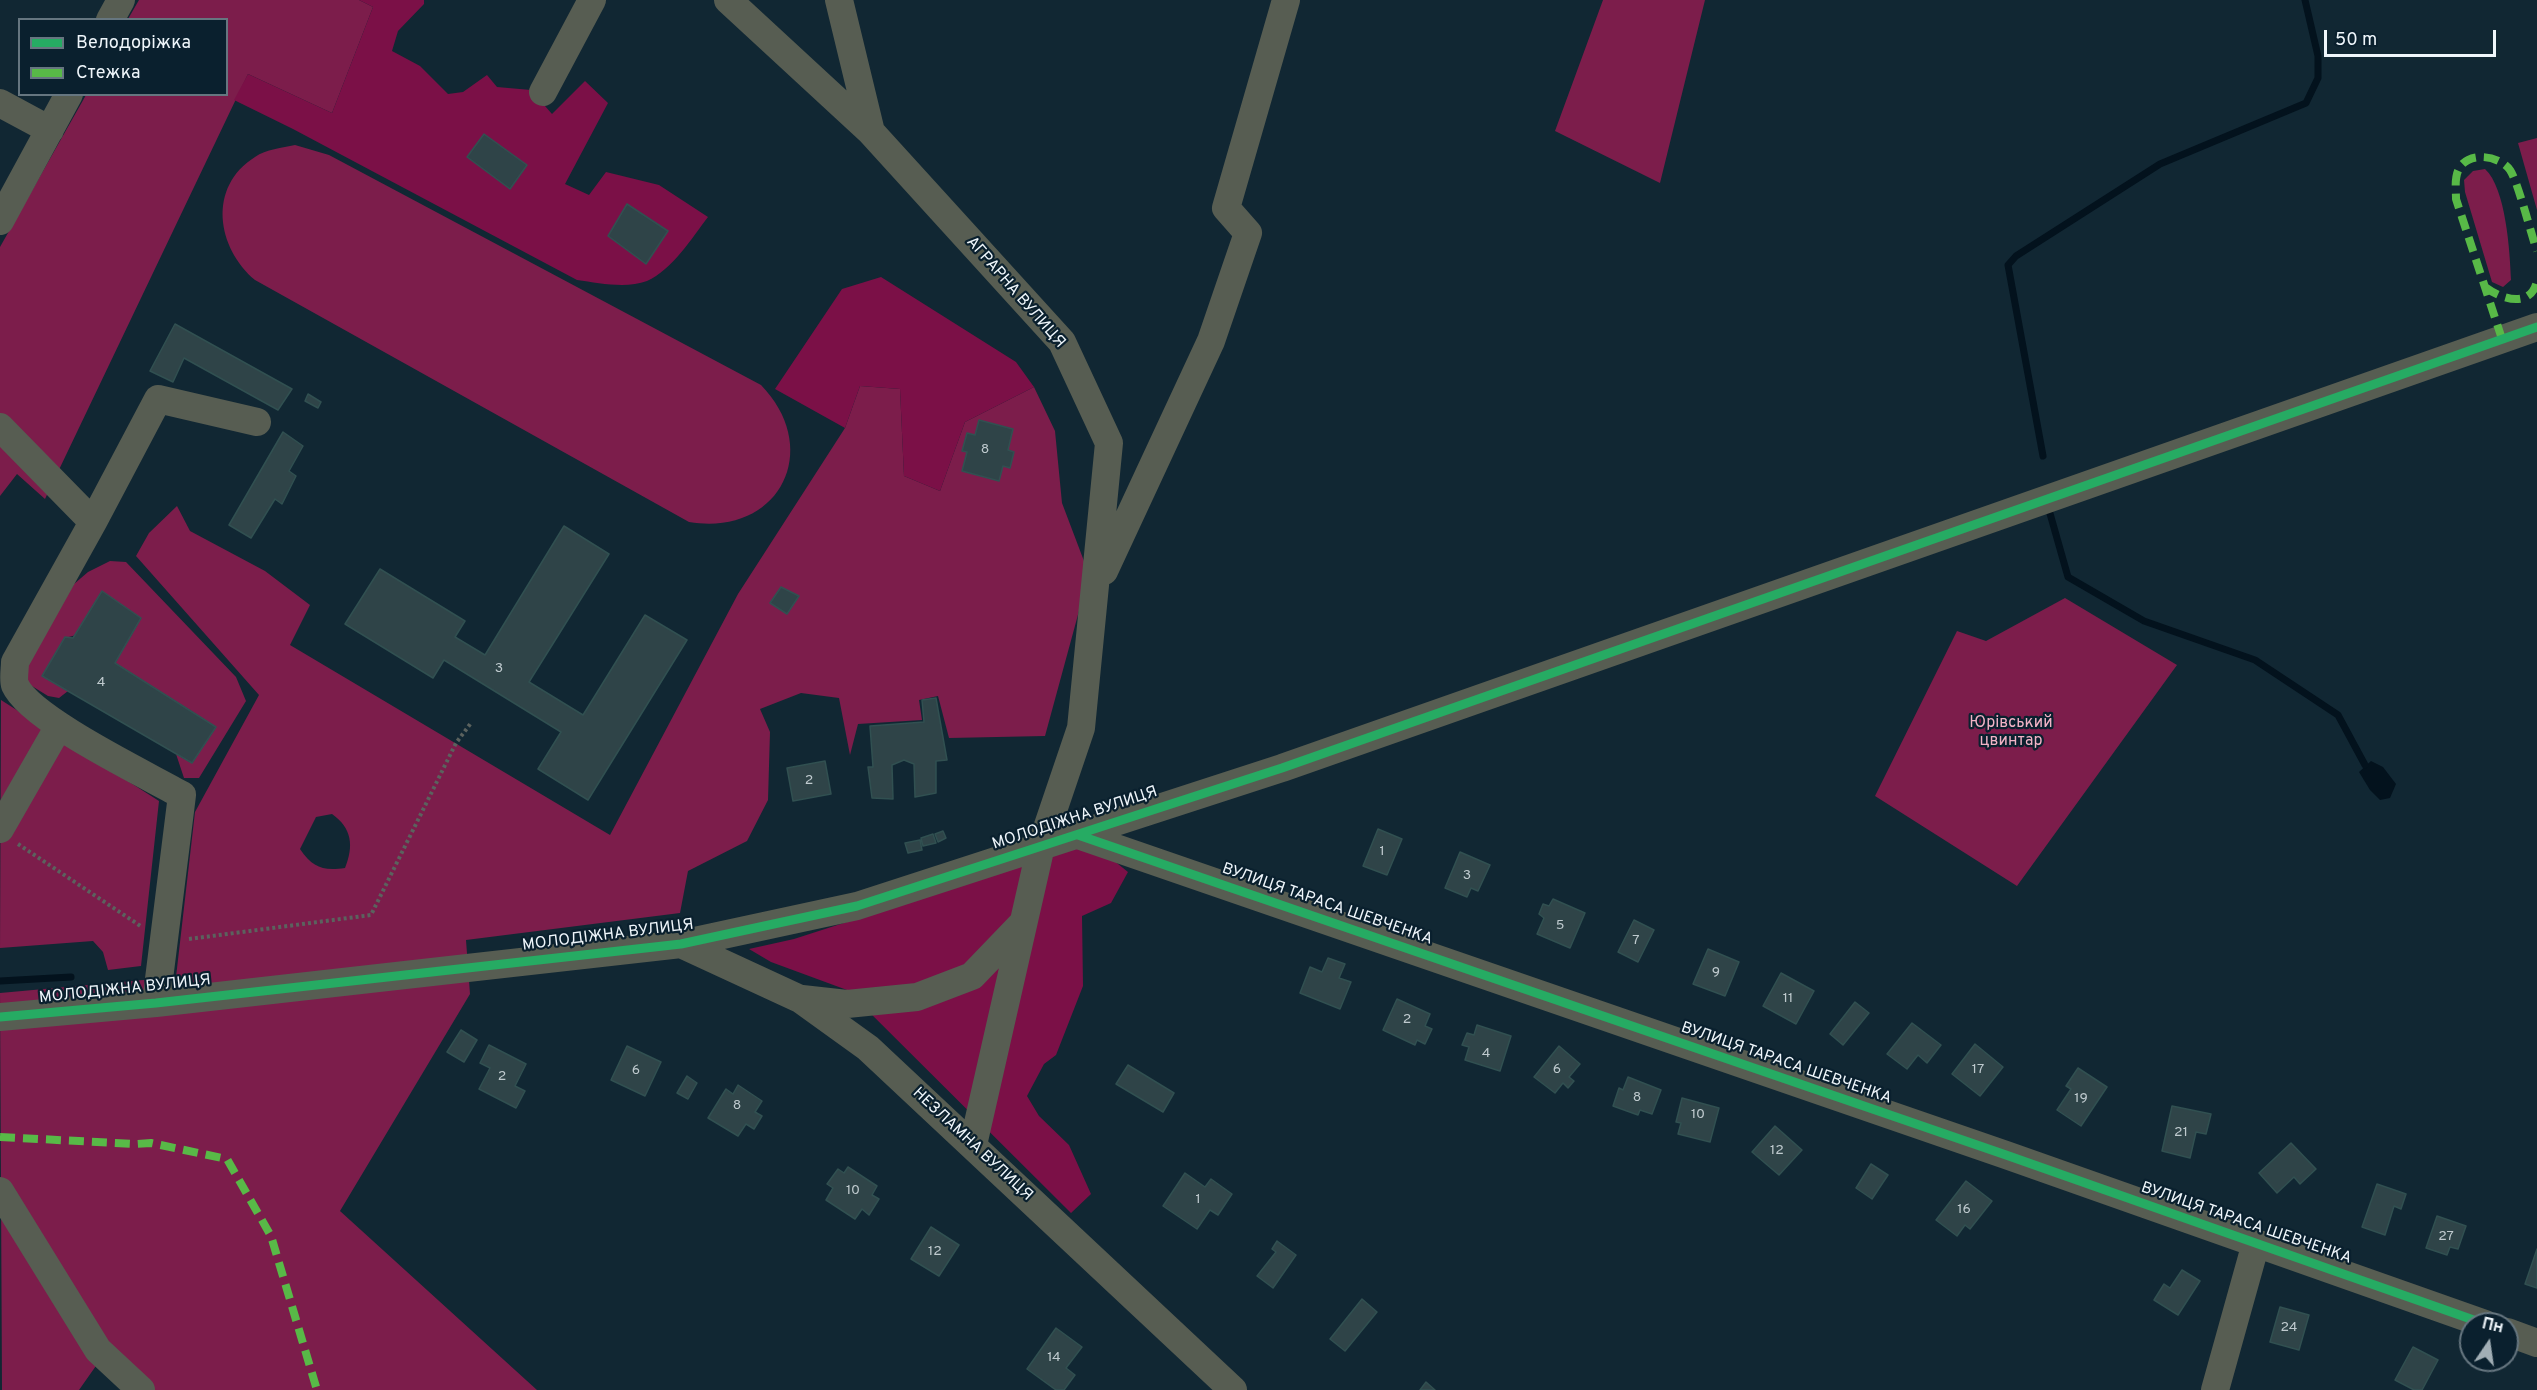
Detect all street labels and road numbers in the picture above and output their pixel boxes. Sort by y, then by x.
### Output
street label: АГРАРНА ВУЛИЦЯ [961,233,1069,353]
street label: МОЛОДІЖНА ВУЛИЦЯ [990,783,1160,855]
street label: ВУЛИЦЯ ТАРАСА ШЕВЧЕНКА [1219,860,1435,950]
street label: МОЛОДІЖНА ВУЛИЦЯ [521,916,695,956]
street label: МОЛОДІЖНА ВУЛИЦЯ [38,971,212,1009]
street label: ВУЛИЦЯ ТАРАСА ШЕВЧЕНКА [1678,1019,1894,1109]
street label: НЕЗЛАМНА ВУЛИЦЯ [908,1084,1036,1206]
street label: ВУЛИЦЯ ТАРАСА ШЕВЧЕНКА [2138,1179,2354,1269]

